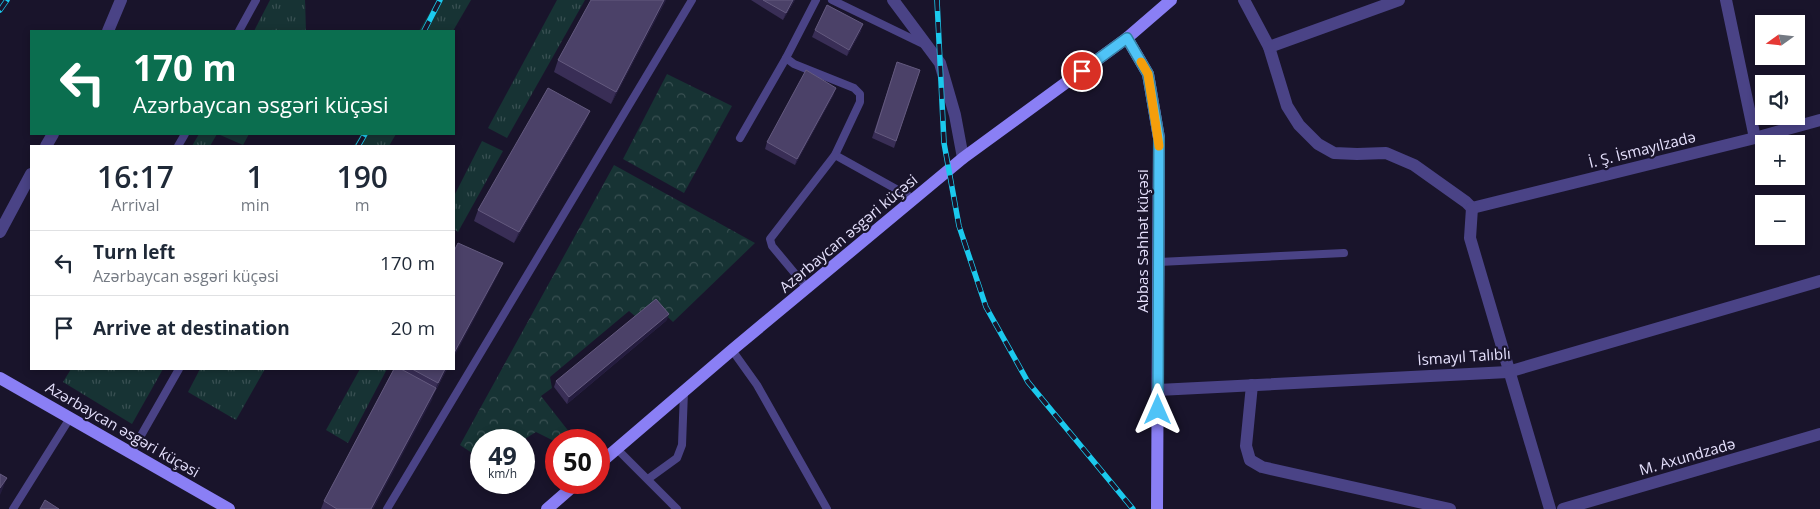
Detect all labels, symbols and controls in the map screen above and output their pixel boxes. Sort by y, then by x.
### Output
north arrow [1755,15,1805,65]
map controls [1755,15,1805,245]
text: 170 m [133,44,237,91]
icon: left [50,50,115,115]
pin [1061,50,1103,92]
icon: arrive [1068,57,1096,85]
button: sound [1755,75,1805,125]
text: Azərbaycan əsgəri küçəsi [133,89,389,119]
street label: İ. Ş. İsmayılzadə [1586,126,1698,172]
button: + [1755,135,1805,185]
text: 16:17 [97,156,174,197]
text: 1 [247,156,264,197]
text: 190 [337,156,388,197]
street label: Azərbaycan əsgəri küçəsi [775,169,921,297]
street label: Abbas Səhhət küçəsi [1132,169,1152,313]
text: Arrival [111,194,160,216]
text: min [241,194,270,216]
text: m [355,194,370,216]
button: − [1755,195,1805,245]
text: Turn left [93,239,175,265]
icon: left [50,249,78,277]
text: 170 m [380,250,435,276]
text: Azərbaycan əsgəri küçəsi [93,265,279,287]
icon: arrive [50,314,78,342]
text: Arrive at destination [93,315,290,341]
text: 20 m [391,315,435,341]
street label: İsmayıl Talıblı [1417,343,1511,369]
street label: Azərbaycan əsgəri küçəsi [43,377,203,481]
position arrow [1131,383,1183,435]
speed limit sign: 50 [545,429,610,494]
street label: M. Axundzadə [1637,433,1737,479]
text: 49 [488,438,517,472]
text: km/h [488,465,517,482]

